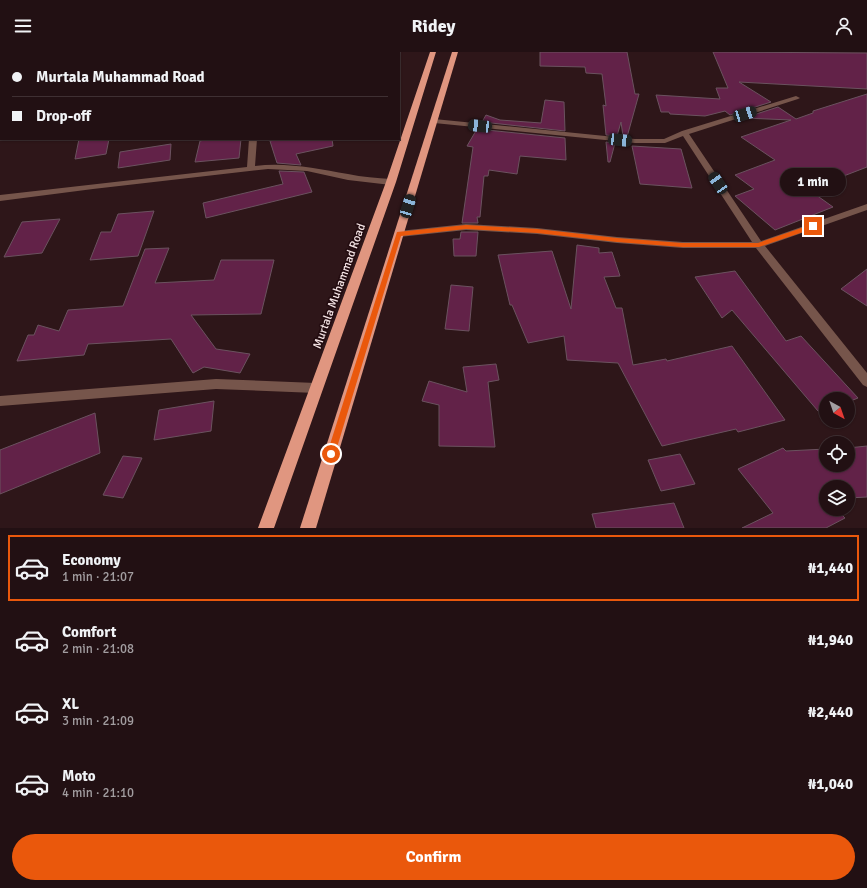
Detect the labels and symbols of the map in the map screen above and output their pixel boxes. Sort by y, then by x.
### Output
car [732,105,758,123]
car [467,119,493,133]
car [607,133,633,147]
callout: 1 min [780,168,846,196]
car [706,170,730,196]
car [399,193,417,219]
route end [804,217,822,235]
street label: Murtala Muhammad Road [310,221,369,351]
north arrow [819,392,855,428]
route start [322,445,340,463]

